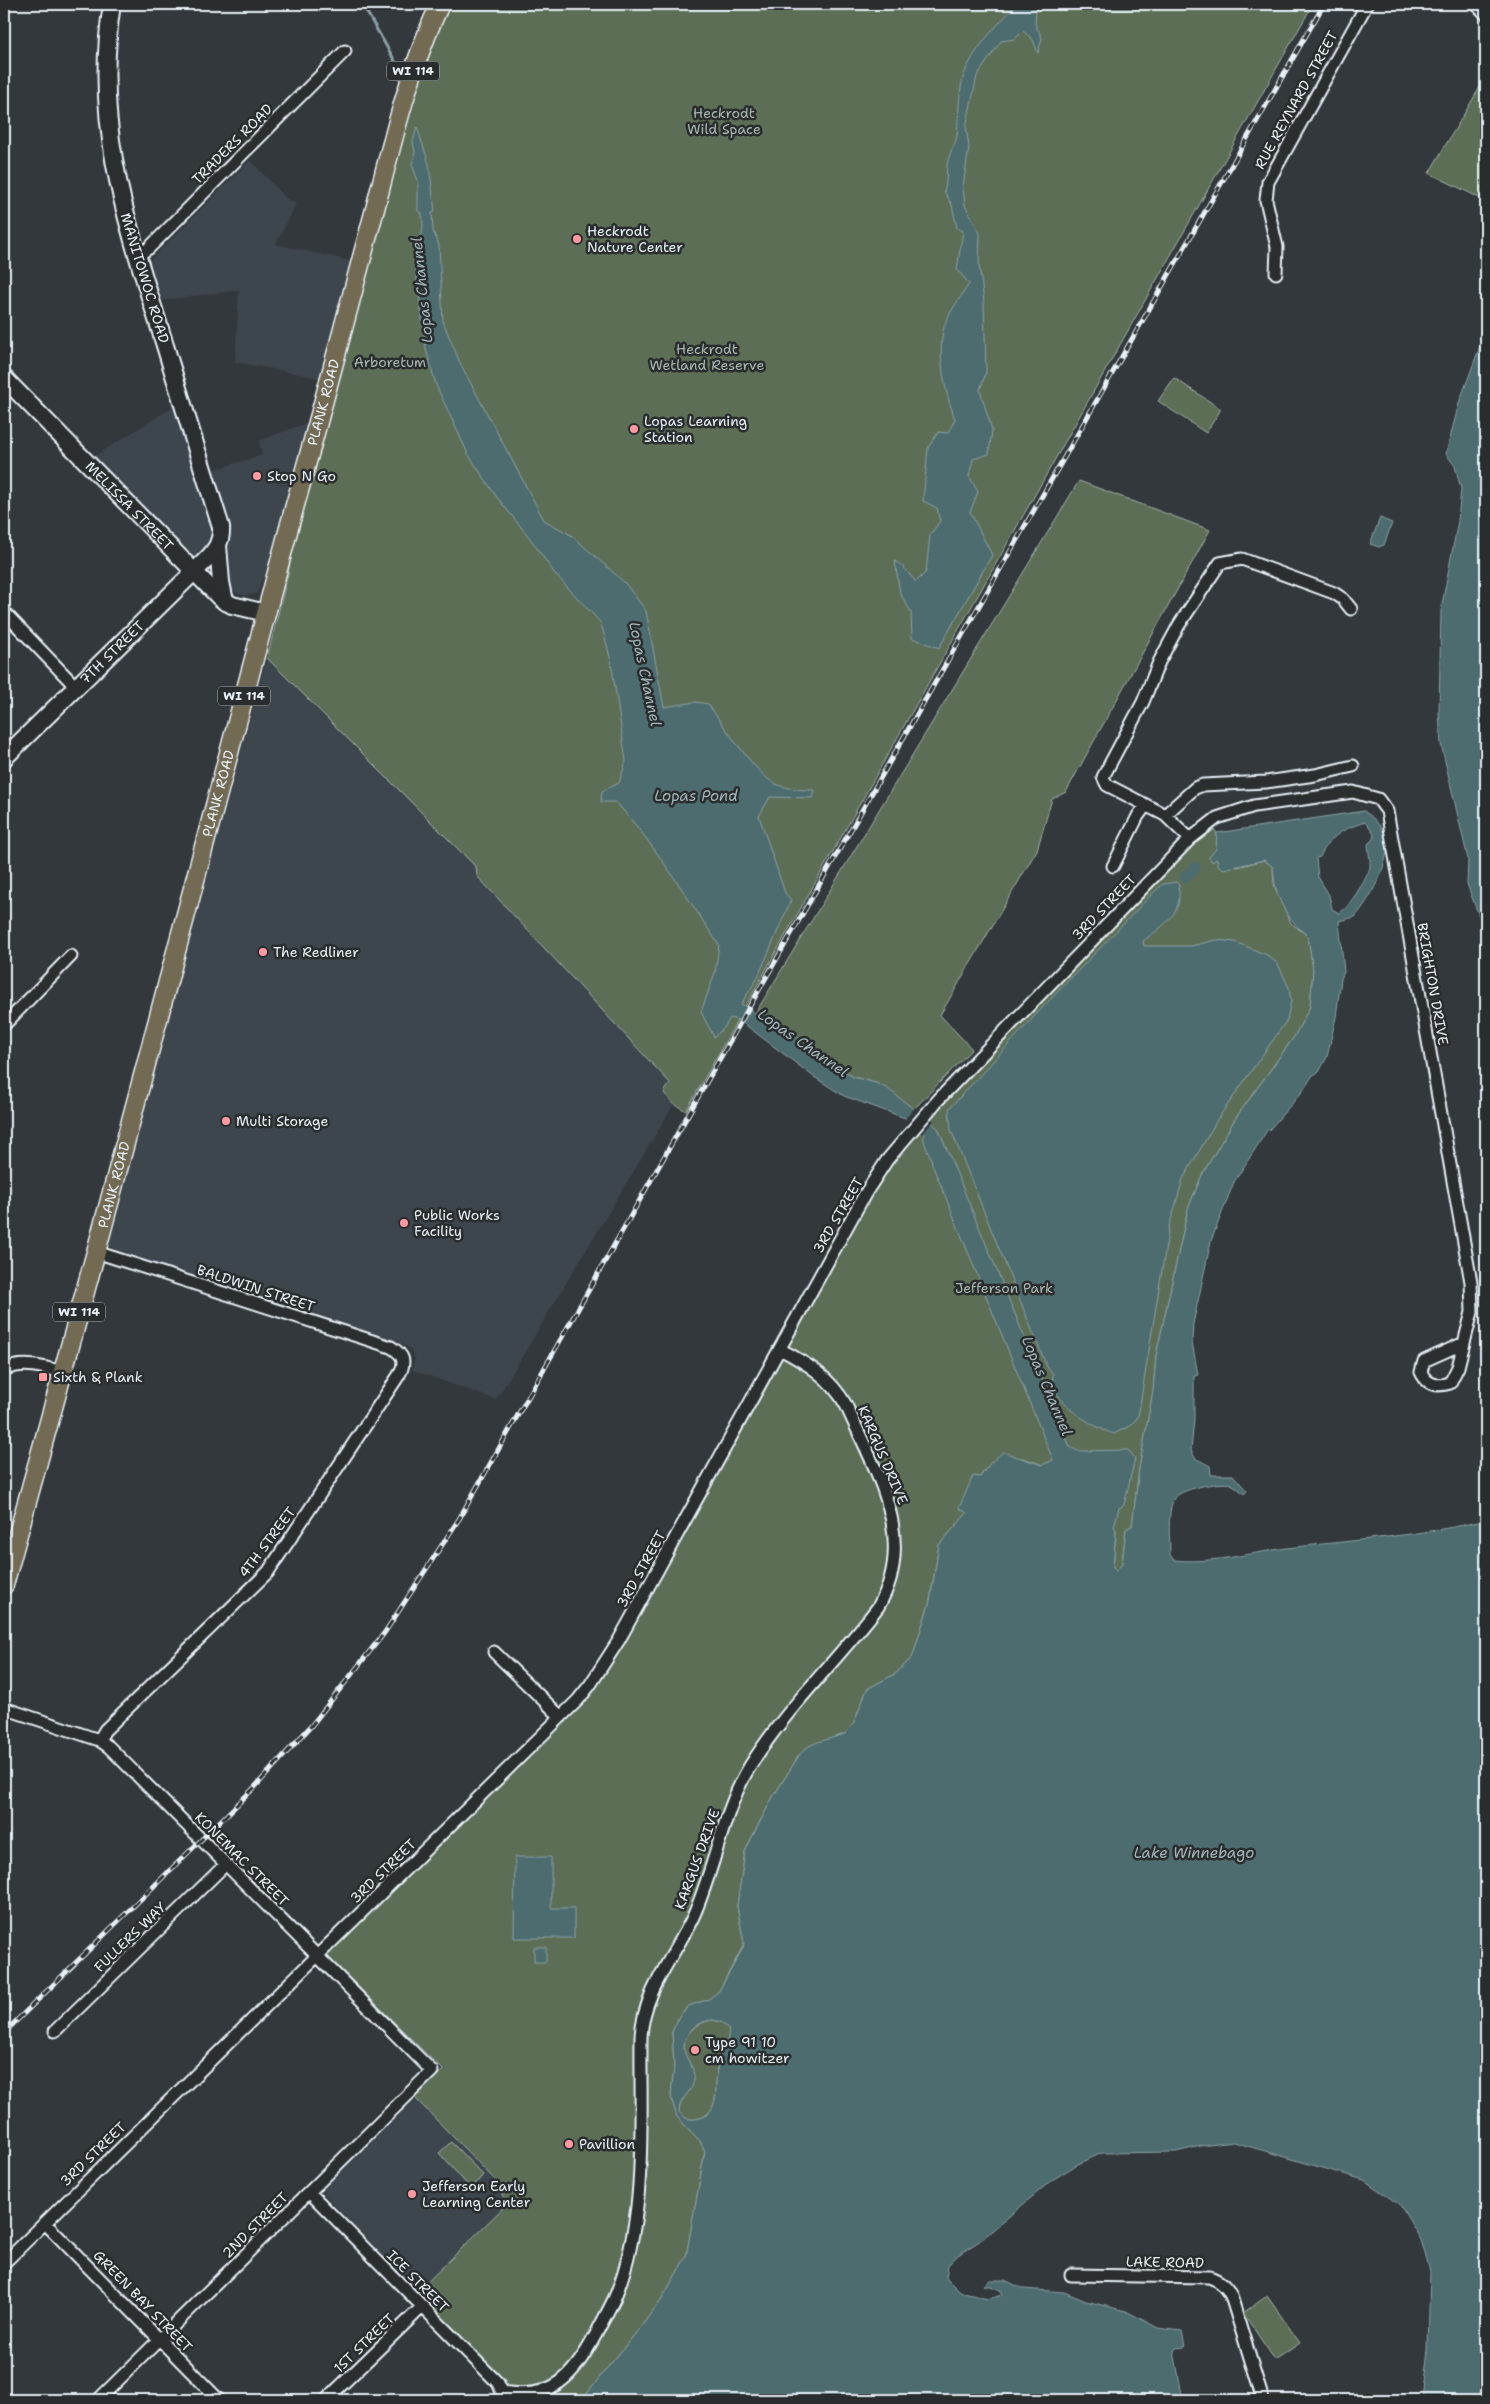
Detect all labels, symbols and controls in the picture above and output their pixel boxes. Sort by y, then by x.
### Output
street label: RUE REYNARD STREET [1250,27,1342,172]
road number: WI 114 [387,61,439,80]
street label: TRADERS ROAD [188,100,276,188]
park label: Heckrodt Wild Space [687,104,761,138]
street label: MANITOWOC ROAD [117,211,173,345]
place label: Heckrodt Nature Center [587,222,683,256]
marker: Heckrodt Nature Center [571,233,583,245]
water label: Lopas Channel [406,236,438,344]
park label: Heckrodt Wetland Reserve [650,340,764,374]
park label: Arboretum [354,353,426,371]
street label: PLANK ROAD [303,357,344,448]
place label: Lopas Learning Station [644,412,747,446]
marker: Lopas Learning Station [628,423,640,435]
street label: MELISSA STREET [82,457,177,554]
place label: Stop N Go [267,467,336,485]
marker: Stop N Go [251,470,263,482]
street label: 7TH STREET [76,616,148,688]
water label: Lopas Channel [624,620,666,728]
road number: WI 114 [218,686,270,706]
street label: PLANK ROAD [198,748,238,839]
water label: Lopas Pond [654,786,738,806]
street label: 3RD STREET [1068,870,1140,944]
street label: BRIGHTON DRIVE [1413,921,1453,1047]
place label: The Redliner [273,943,359,961]
marker: The Redliner [257,946,269,958]
water label: Lopas Channel [754,1004,853,1082]
place label: Multi Storage [236,1112,329,1130]
marker: Multi Storage [220,1115,232,1127]
street label: PLANK ROAD [94,1140,134,1230]
street label: 3RD STREET [809,1173,867,1256]
place label: Public Works Facility [414,1206,500,1240]
marker: Public Works Facility [398,1217,410,1229]
street label: BALDWIN STREET [195,1260,318,1316]
park label: Jefferson Park [955,1279,1053,1297]
road number: WI 114 [53,1302,105,1321]
water label: Lopas Channel [1017,1333,1077,1439]
place label: Sixth & Plank [53,1368,143,1386]
marker: Sixth & Plank [37,1371,49,1383]
street label: KARGUS DRIVE [854,1403,912,1507]
street label: 4TH STREET [235,1503,300,1581]
street label: 3RD STREET [613,1527,670,1611]
street label: KARGUS DRIVE [670,1806,724,1912]
street label: KONEMAC STREET [191,1808,293,1910]
street label: 3RD STREET [346,1835,420,1907]
water label: Lake Winnebago [1134,1843,1254,1863]
street label: FULLERS WAY [90,1898,170,1976]
place label: Type 91 10 cm howitzer [705,2033,790,2067]
marker: Type 91 10 cm howitzer [689,2044,701,2056]
street label: 3RD STREET [56,2118,130,2190]
place label: Pavillion [579,2135,635,2153]
marker: Pavillion [563,2138,575,2150]
place label: Jefferson Early Learning Center [422,2177,531,2211]
street label: 2ND STREET [218,2188,292,2262]
marker: Jefferson Early Learning Center [406,2188,418,2200]
street label: GREEN BAY STREET [90,2246,197,2356]
street label: ICE STREET [383,2246,453,2316]
street label: LAKE ROAD [1126,2252,1204,2272]
street label: 1ST STREET [330,2309,399,2377]

